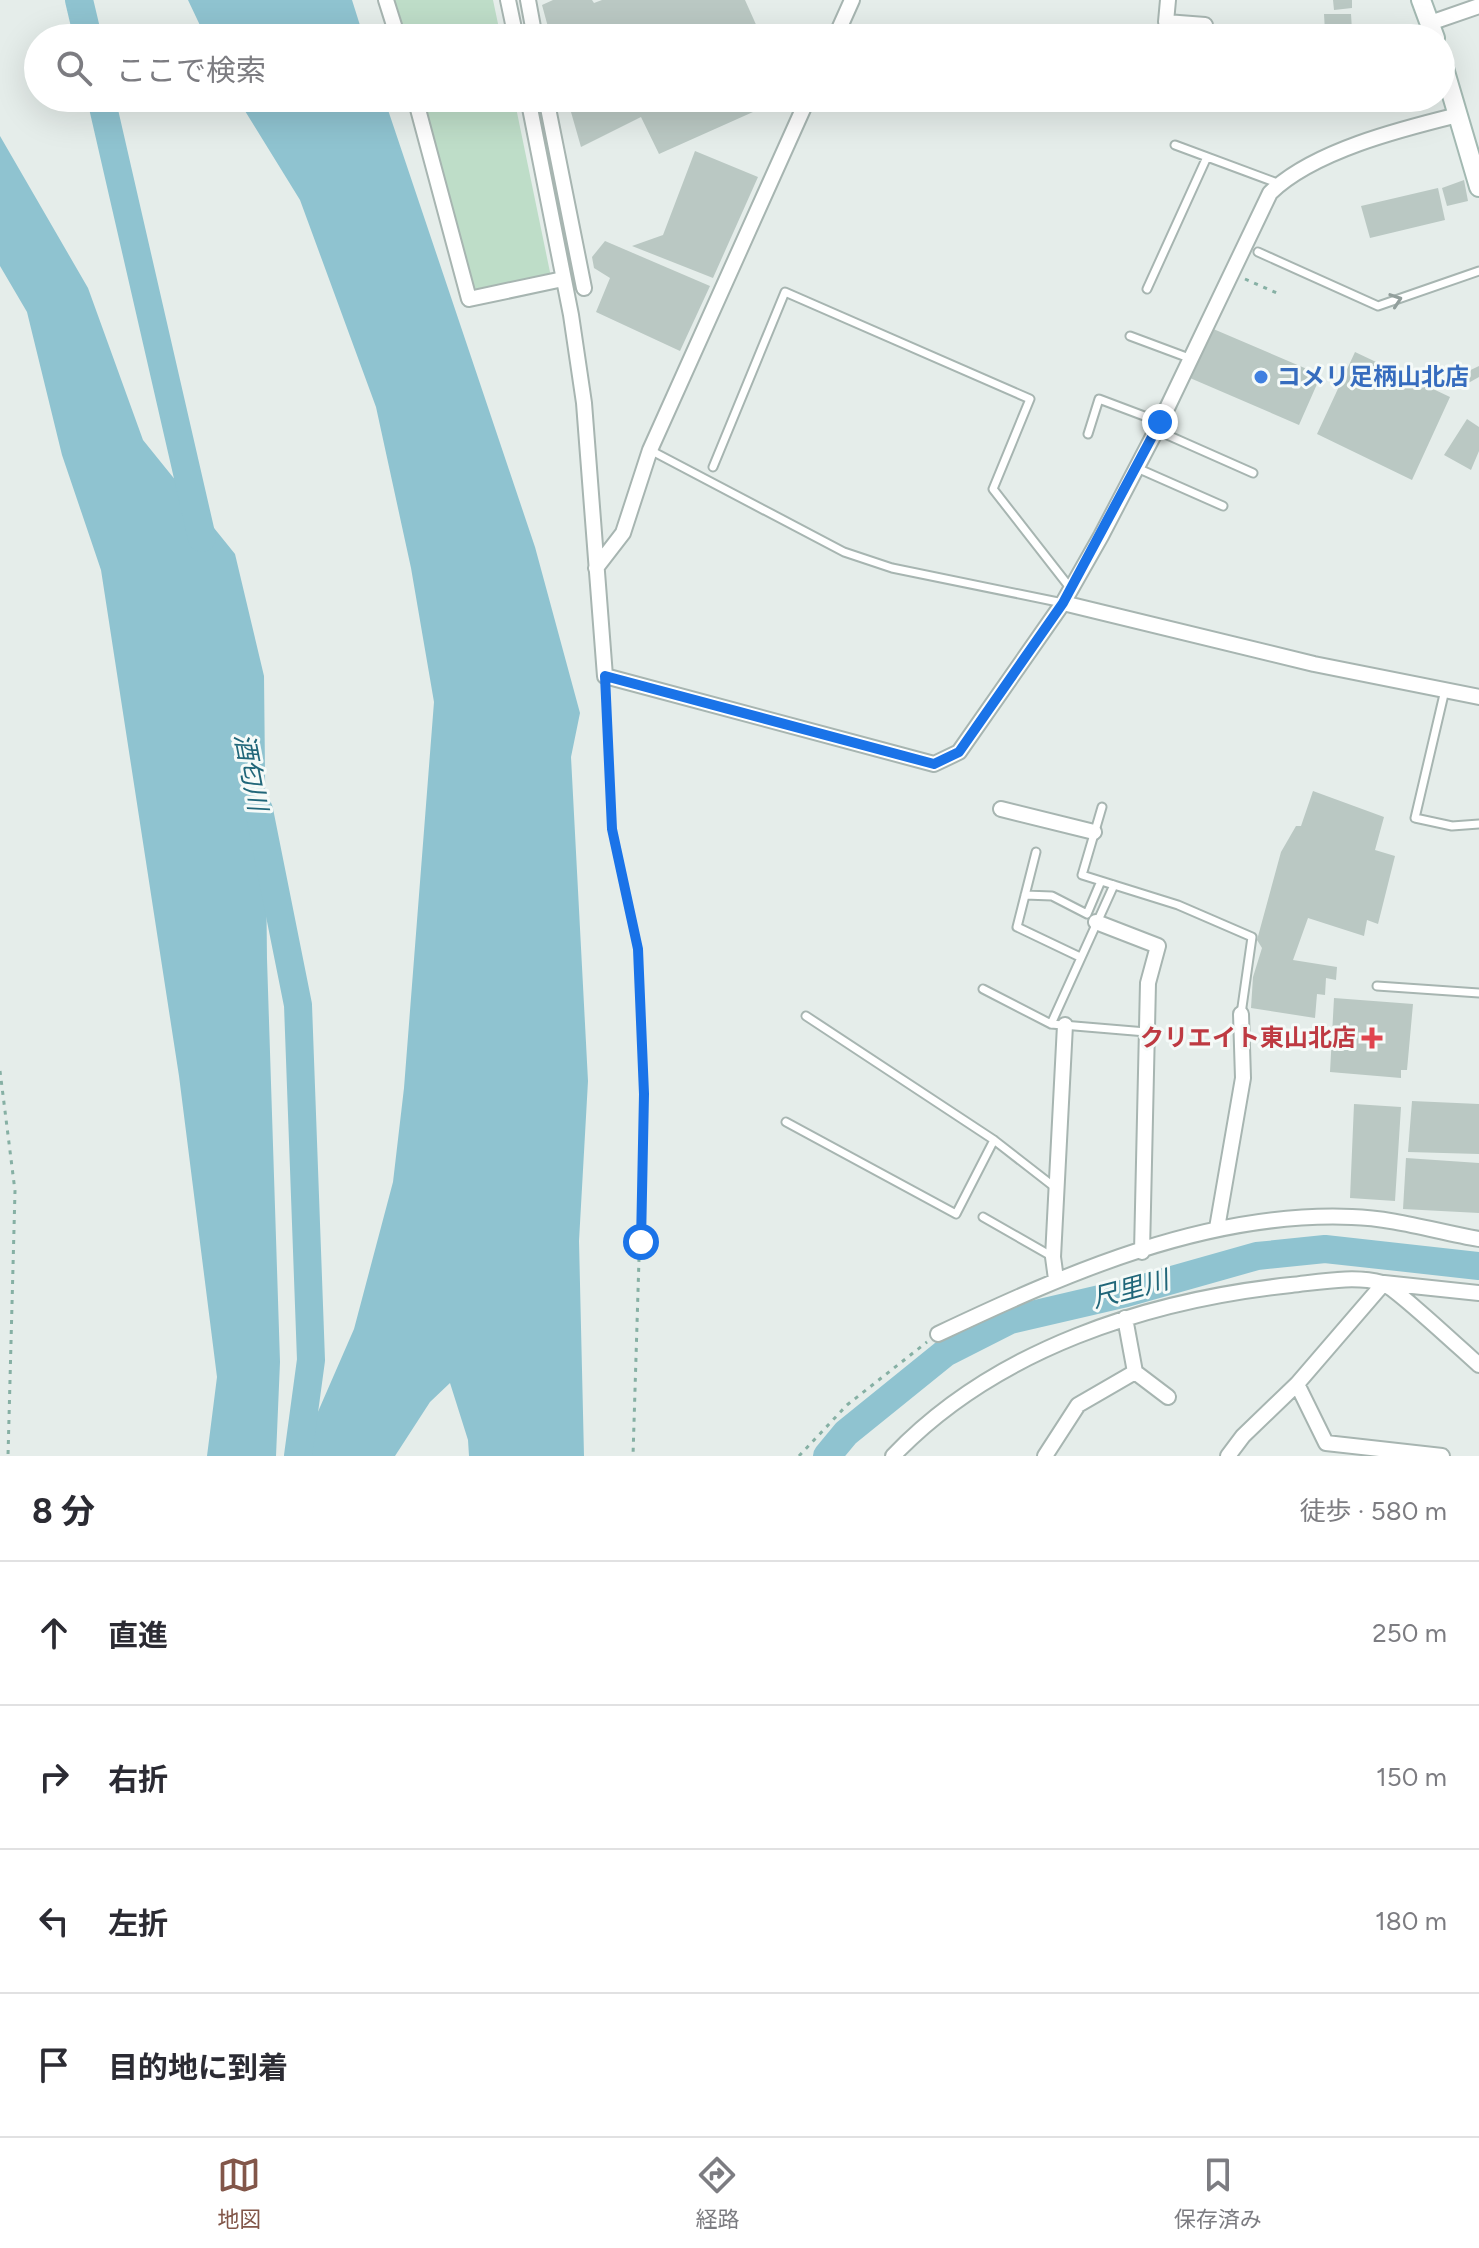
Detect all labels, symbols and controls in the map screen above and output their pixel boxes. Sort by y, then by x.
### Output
search box [24,24,1455,112]
icon: search [52,46,96,90]
text: ここで検索 [116,52,266,89]
one-way arrow [1389,293,1403,309]
place label: コメリ足柄山北店 [1277,362,1469,391]
marker: コメリ足柄山北店 [1252,368,1270,386]
route end [1142,404,1178,440]
water label: 酒匂川 [228,731,275,816]
place label: クリエイト東山北店 [1140,1023,1356,1052]
marker: クリエイト東山北店 [1363,1029,1381,1047]
route start [623,1224,659,1260]
water label: 尺里川 [1088,1263,1175,1315]
text: 8 分 [32,1491,95,1532]
text: 徒歩 · 580 m [1299,1495,1447,1527]
icon: ahead [32,1611,76,1655]
text: 直進 [108,1617,168,1654]
text: 250 m [1372,1617,1447,1649]
icon: right [32,1755,76,1799]
text: 右折 [108,1761,168,1798]
text: 150 m [1376,1761,1447,1793]
icon: left [32,1899,76,1943]
text: 左折 [108,1905,168,1942]
text: 180 m [1375,1905,1447,1937]
icon: arrive [32,2043,76,2087]
text: 目的地に到着 [108,2049,288,2086]
tab: 地図 [217,2153,261,2233]
tab: 経路 [695,2153,740,2233]
tab: 保存済み [1174,2153,1262,2233]

